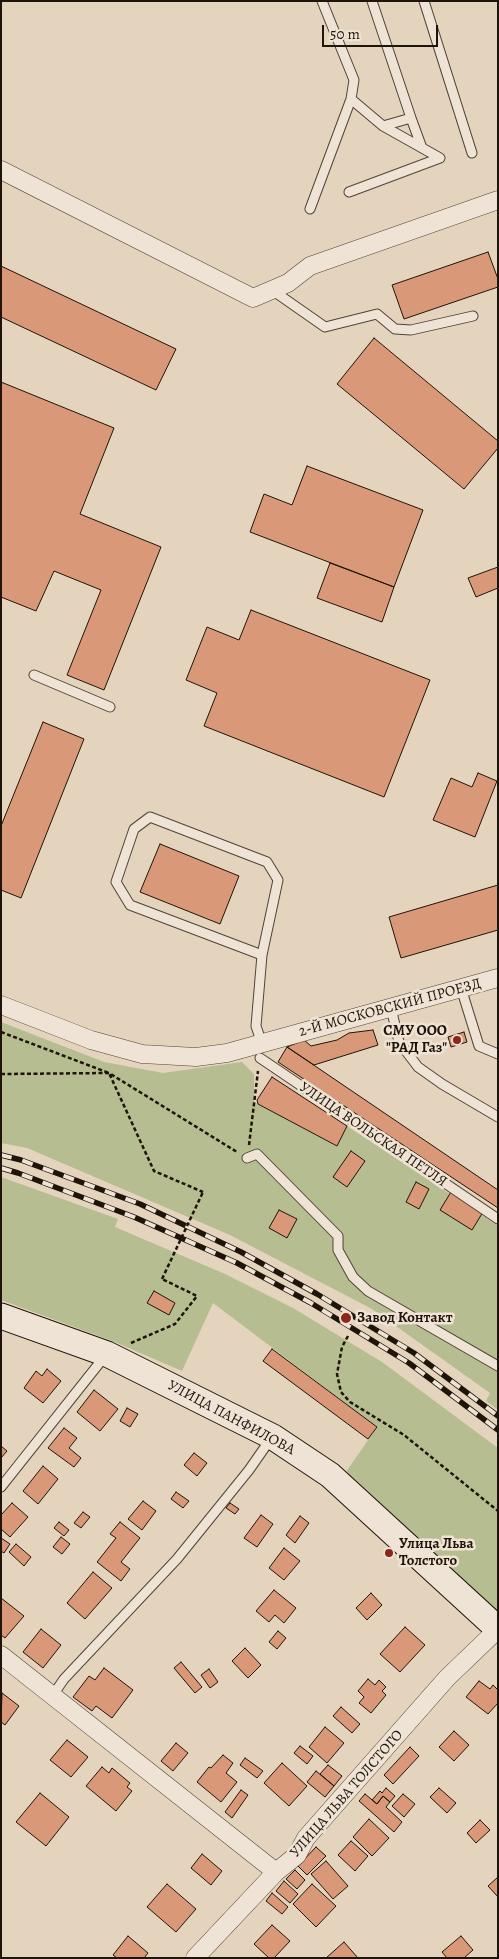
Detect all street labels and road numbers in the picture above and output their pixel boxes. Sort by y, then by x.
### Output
street label: 2-Й МОСКОВСКИЙ ПРОЕЗД [297,975,483,1041]
street label: УЛИЦА ВОЛЬСКАЯ ПЕТЛЯ [296,1079,450,1191]
street label: УЛИЦА ПАНФИЛОВА [164,1377,298,1459]
street label: УЛИЦА ЛЬВА ТОЛСТОГО [287,1727,407,1861]

